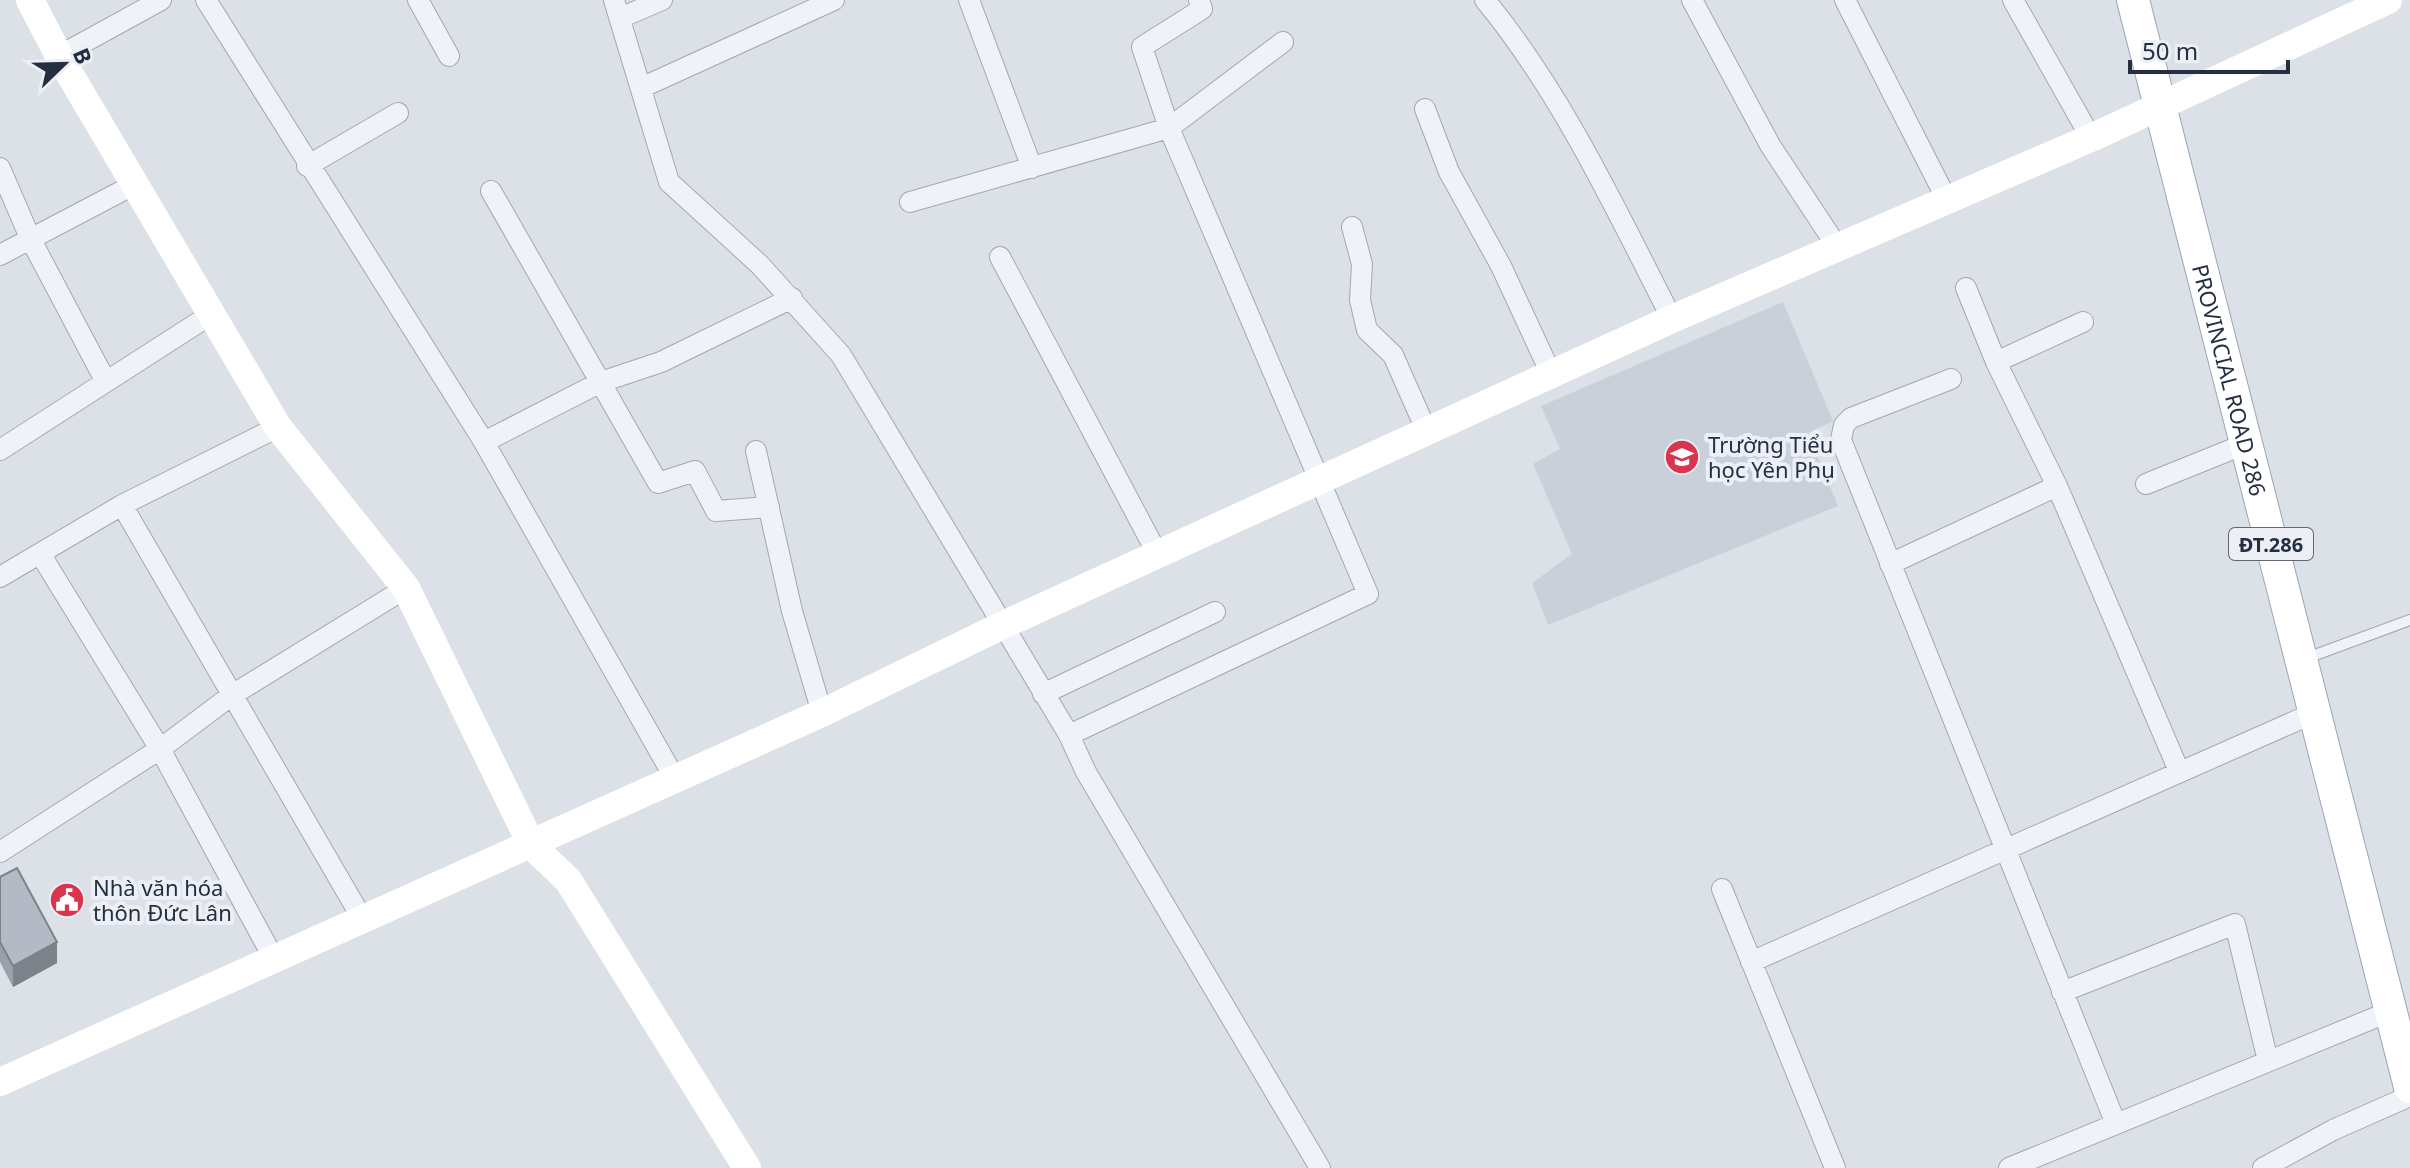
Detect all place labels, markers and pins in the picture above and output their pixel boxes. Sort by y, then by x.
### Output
place label: Trường Tiểu học Yên Phụ [1708,429,1835,484]
school or university icon: Trường Tiểu học Yên Phụ [1663,438,1701,476]
place label: Nhà văn hóa thôn Đức Lân [93,872,232,927]
public building icon: Nhà văn hóa thôn Đức Lân [48,881,86,919]

